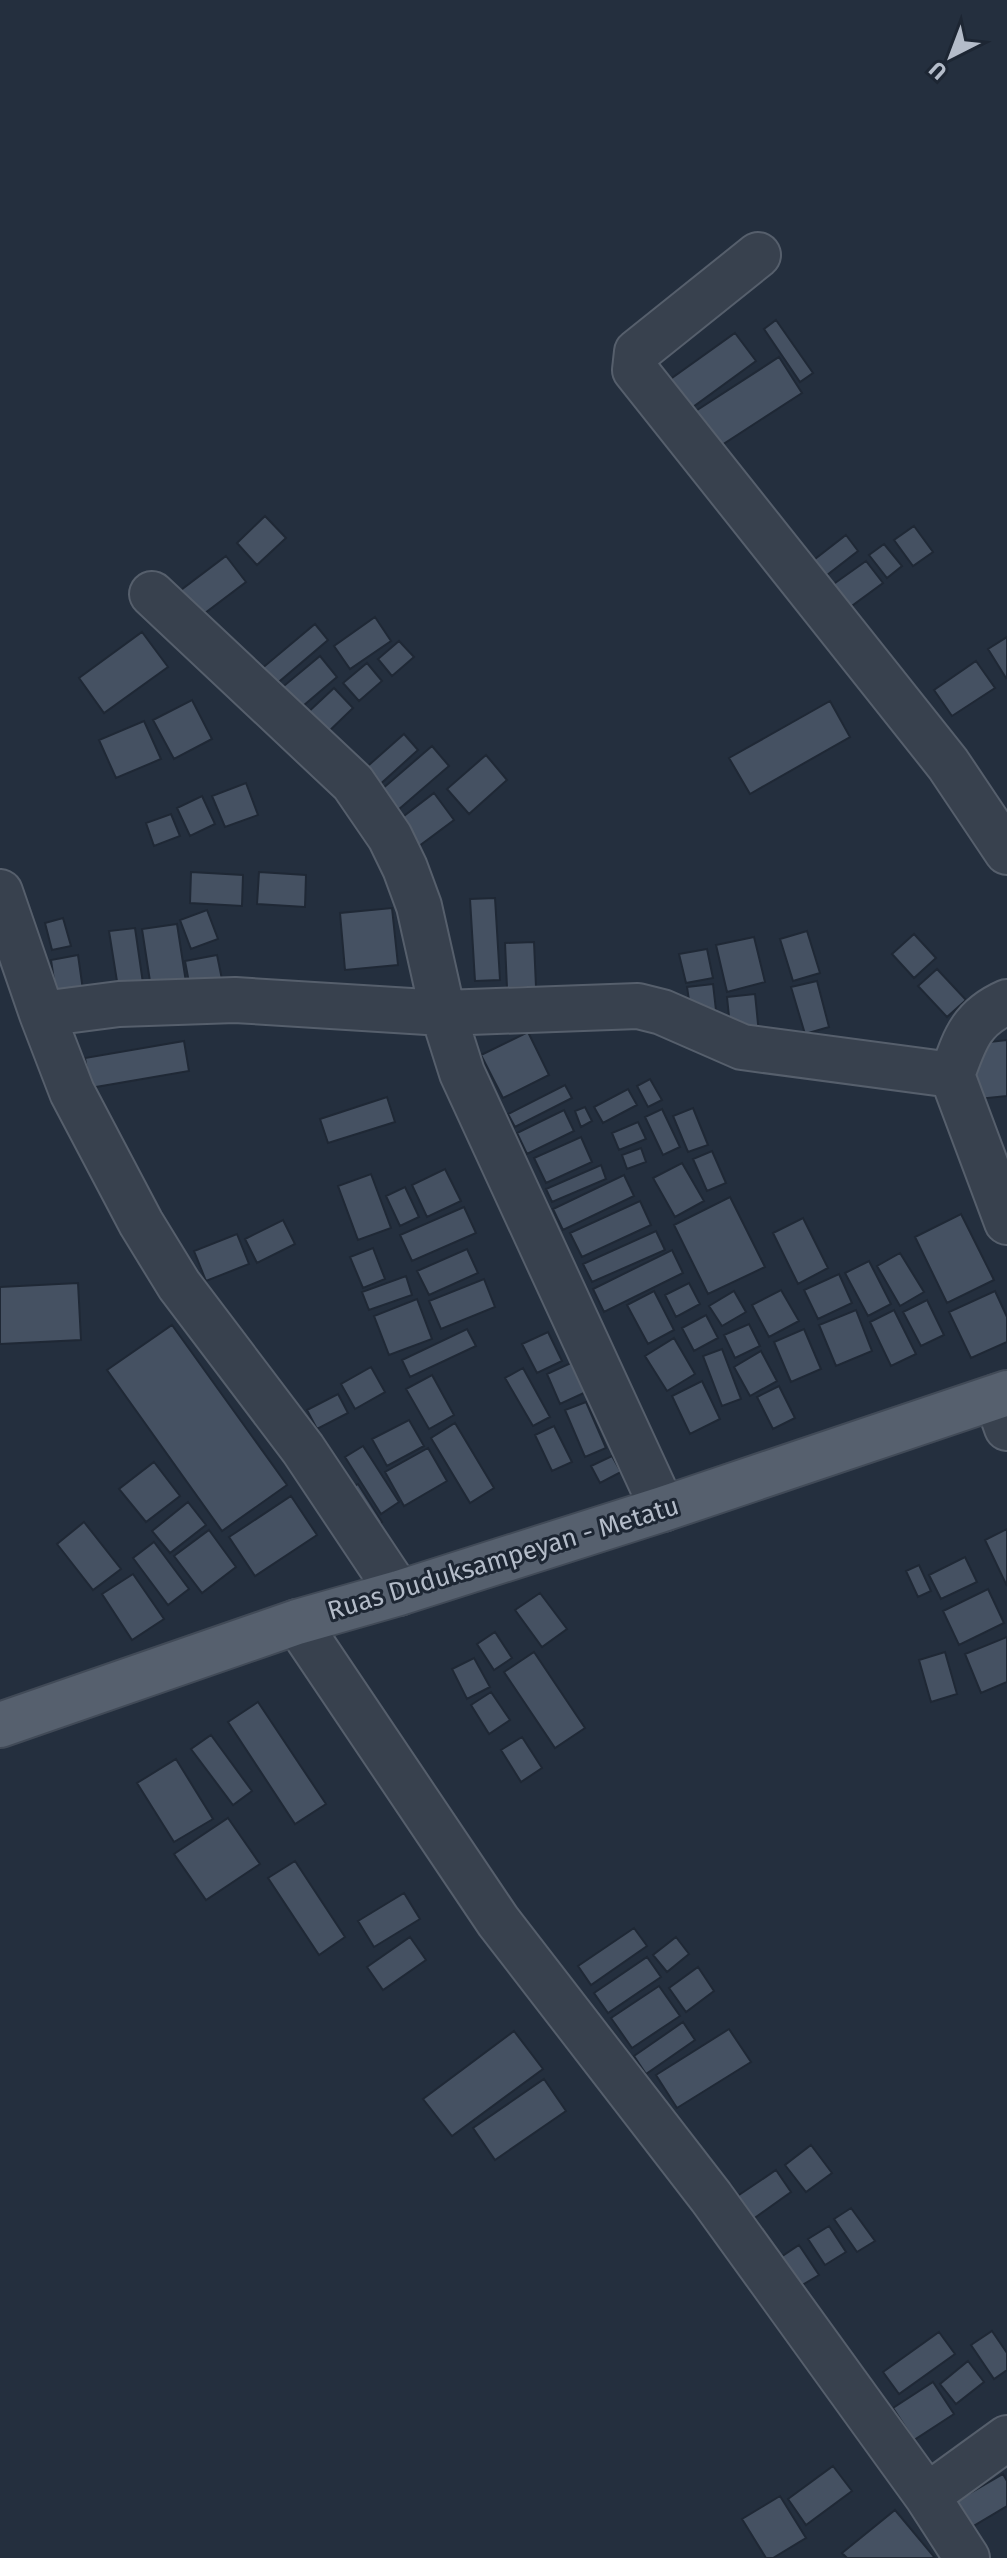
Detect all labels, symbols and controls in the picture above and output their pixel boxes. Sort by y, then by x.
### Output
north arrow [911,16,991,96]
text: U [924,56,952,85]
street label: Ruas Duduksampeyan - Metatu [324,1490,683,1627]

